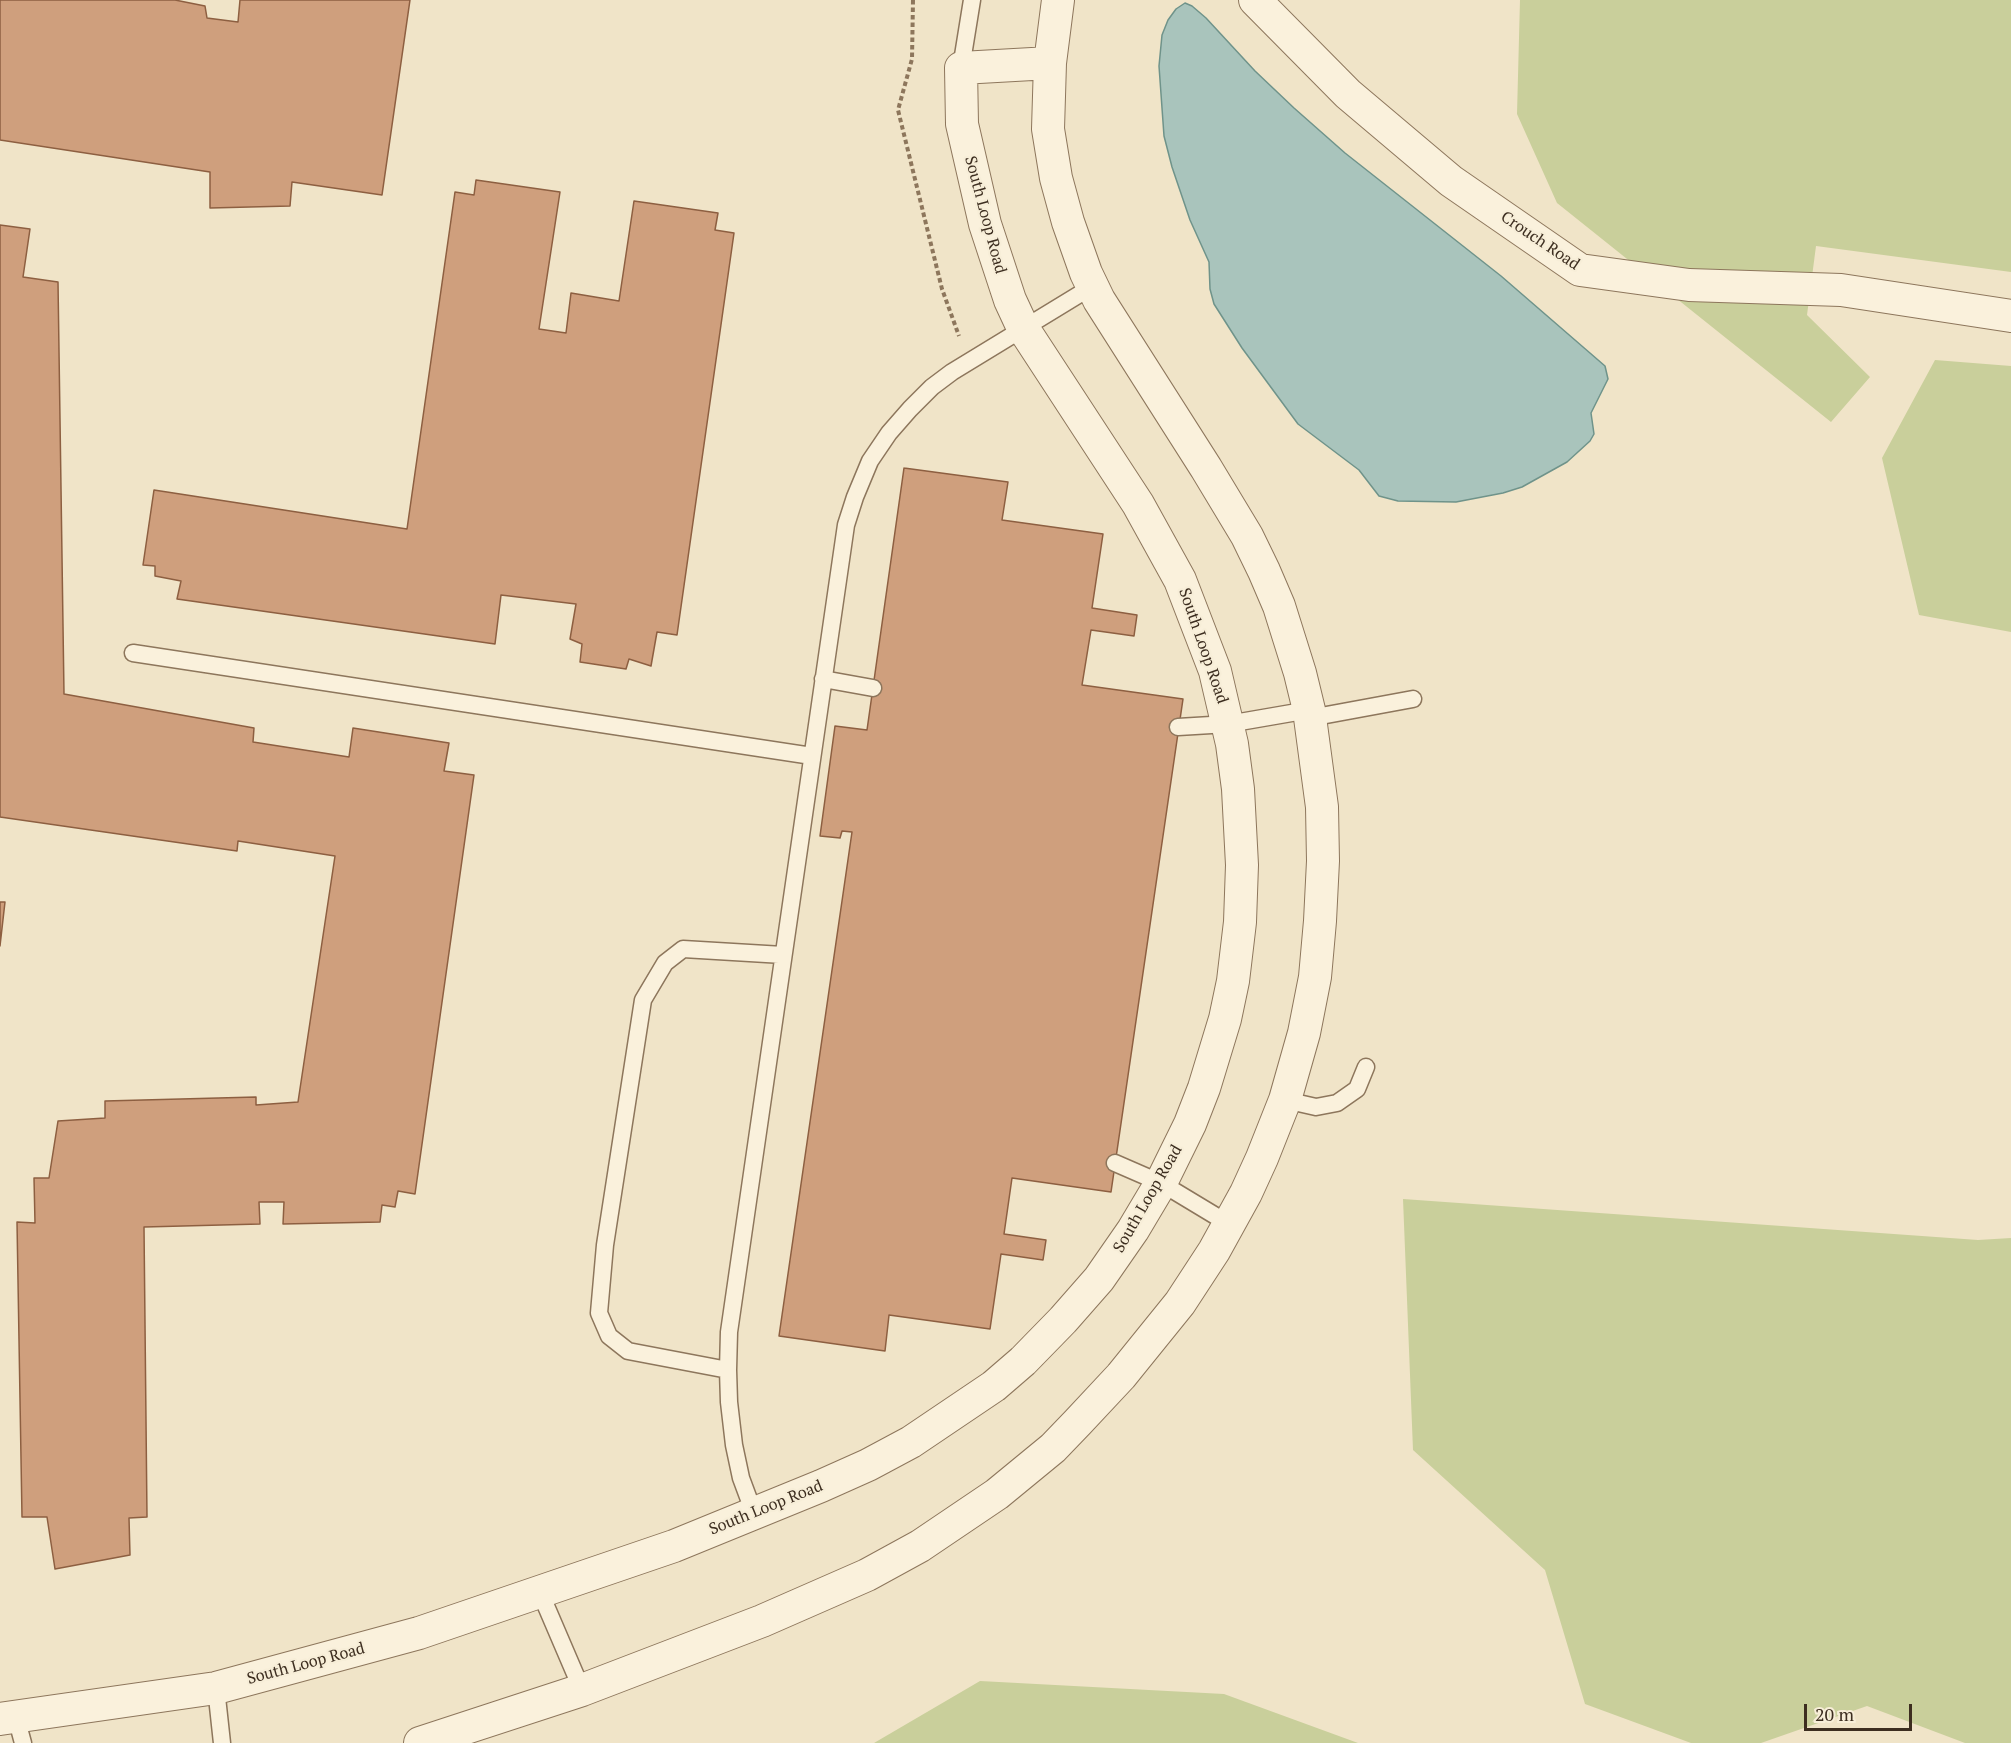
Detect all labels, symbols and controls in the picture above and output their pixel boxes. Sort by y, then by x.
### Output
street label: South Loop Road [960,154,1010,276]
street label: Crouch Road [1497,208,1583,274]
street label: South Loop Road [1174,586,1232,706]
street label: South Loop Road [1109,1142,1187,1256]
street label: South Loop Road [706,1476,826,1540]
street label: South Loop Road [245,1639,367,1689]
scale bar [1807,1692,1915,1730]
text: 20 m [1815,1702,1854,1726]

